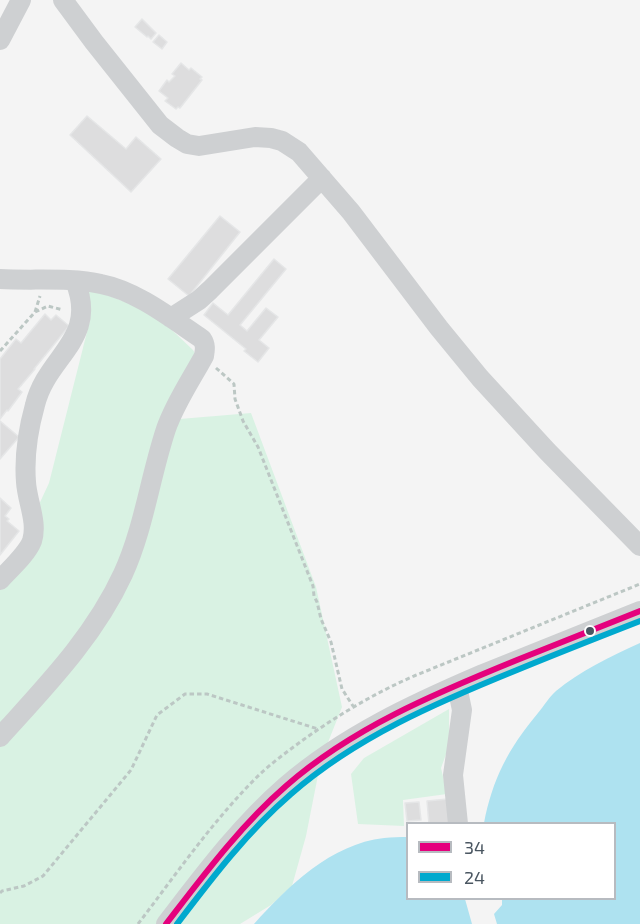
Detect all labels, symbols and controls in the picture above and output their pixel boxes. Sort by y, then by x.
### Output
unlabelled marker [584,625,596,637]
legend [406,822,616,900]
text: 34 [464,836,485,858]
text: 24 [464,866,485,888]

